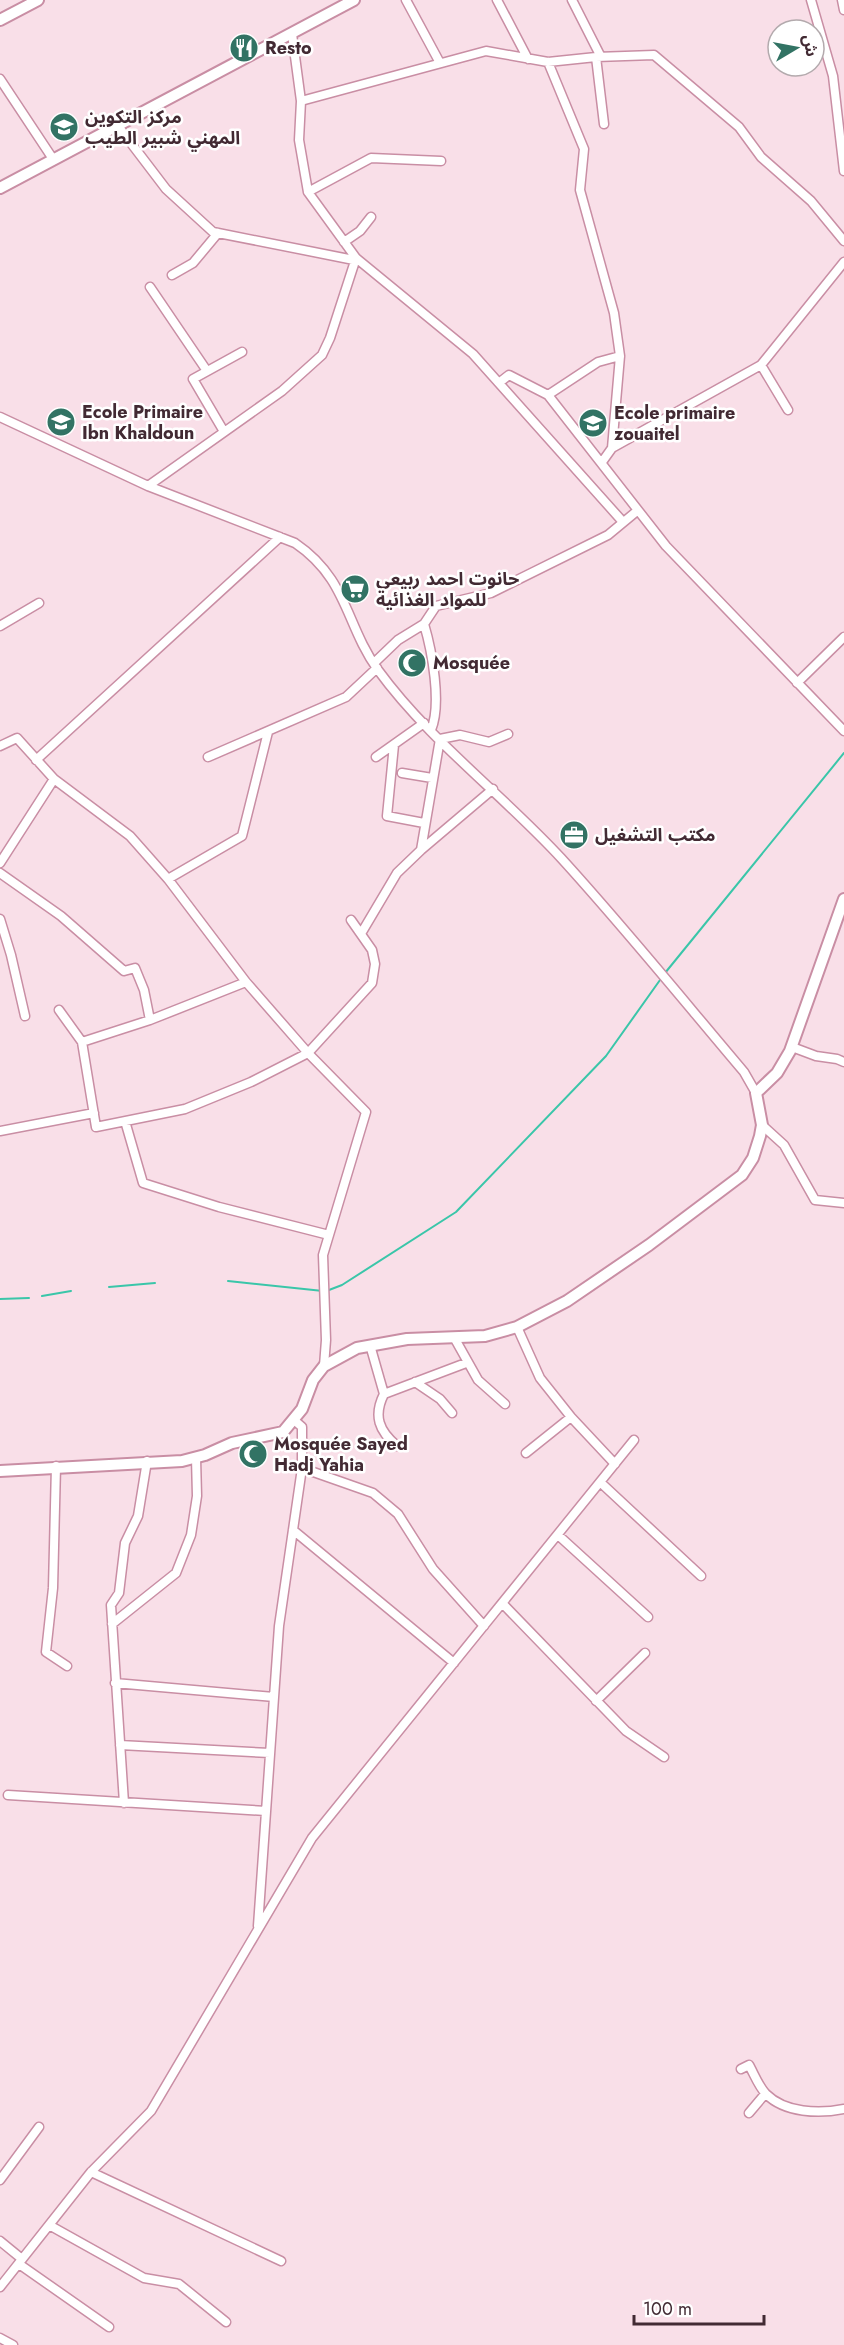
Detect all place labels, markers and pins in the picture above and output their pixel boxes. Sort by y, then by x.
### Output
restaurant icon: Resto [228,32,260,64]
place label: Resto [265,35,312,61]
place label: مركز التكوين المهني شبير الطيب [85,104,240,152]
school or university icon: مركز التكوين المهني شبير الطيب [48,111,80,143]
place label: Ecole Primaire Ibn Khaldoun [82,399,203,446]
place label: Ecole primaire zouaitel [614,400,735,447]
school or university icon: Ecole Primaire Ibn Khaldoun [45,406,77,438]
school or university icon: Ecole primaire zouaitel [577,407,609,439]
place label: حانوت احمد ربيعي للمواد الغذائية [376,566,519,613]
supermarket icon: حانوت احمد ربيعي للمواد الغذائية [339,573,371,605]
mosque icon: Mosquée [396,647,428,679]
place label: Mosquée [433,650,510,676]
office icon: مكتب التشغيل [558,819,590,851]
place label: مكتب التشغيل [595,822,715,848]
place label: Mosquée Sayed Hadj Yahia [274,1431,408,1478]
mosque icon: Mosquée Sayed Hadj Yahia [237,1438,269,1470]

